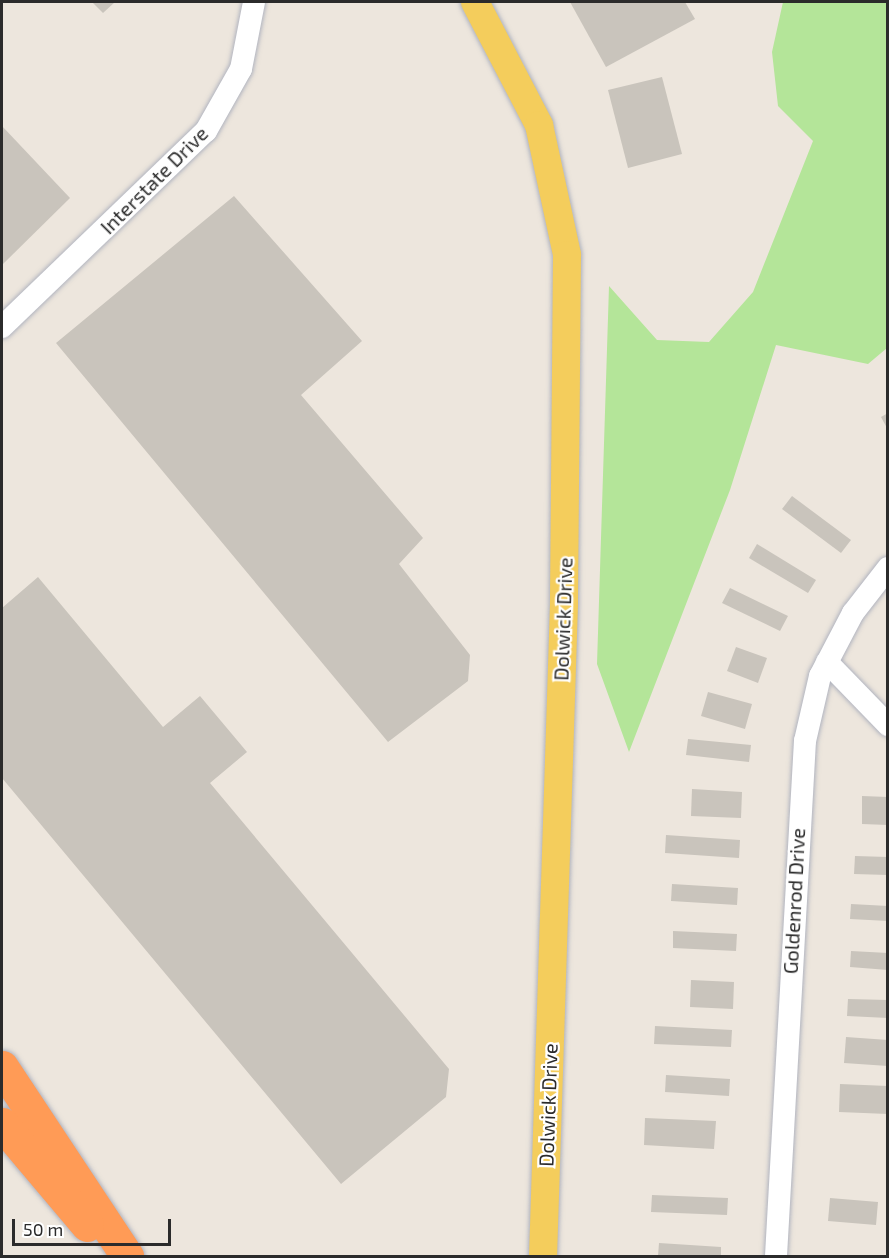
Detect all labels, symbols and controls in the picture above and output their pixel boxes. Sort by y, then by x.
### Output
street label: Interstate Drive [95,121,213,239]
street label: Dolwick Drive [549,557,577,681]
street label: Goldenrod Drive [778,827,810,975]
street label: Dolwick Drive [534,1043,562,1167]
scale bar [15,1207,174,1245]
text: 50 m [23,1218,63,1240]

